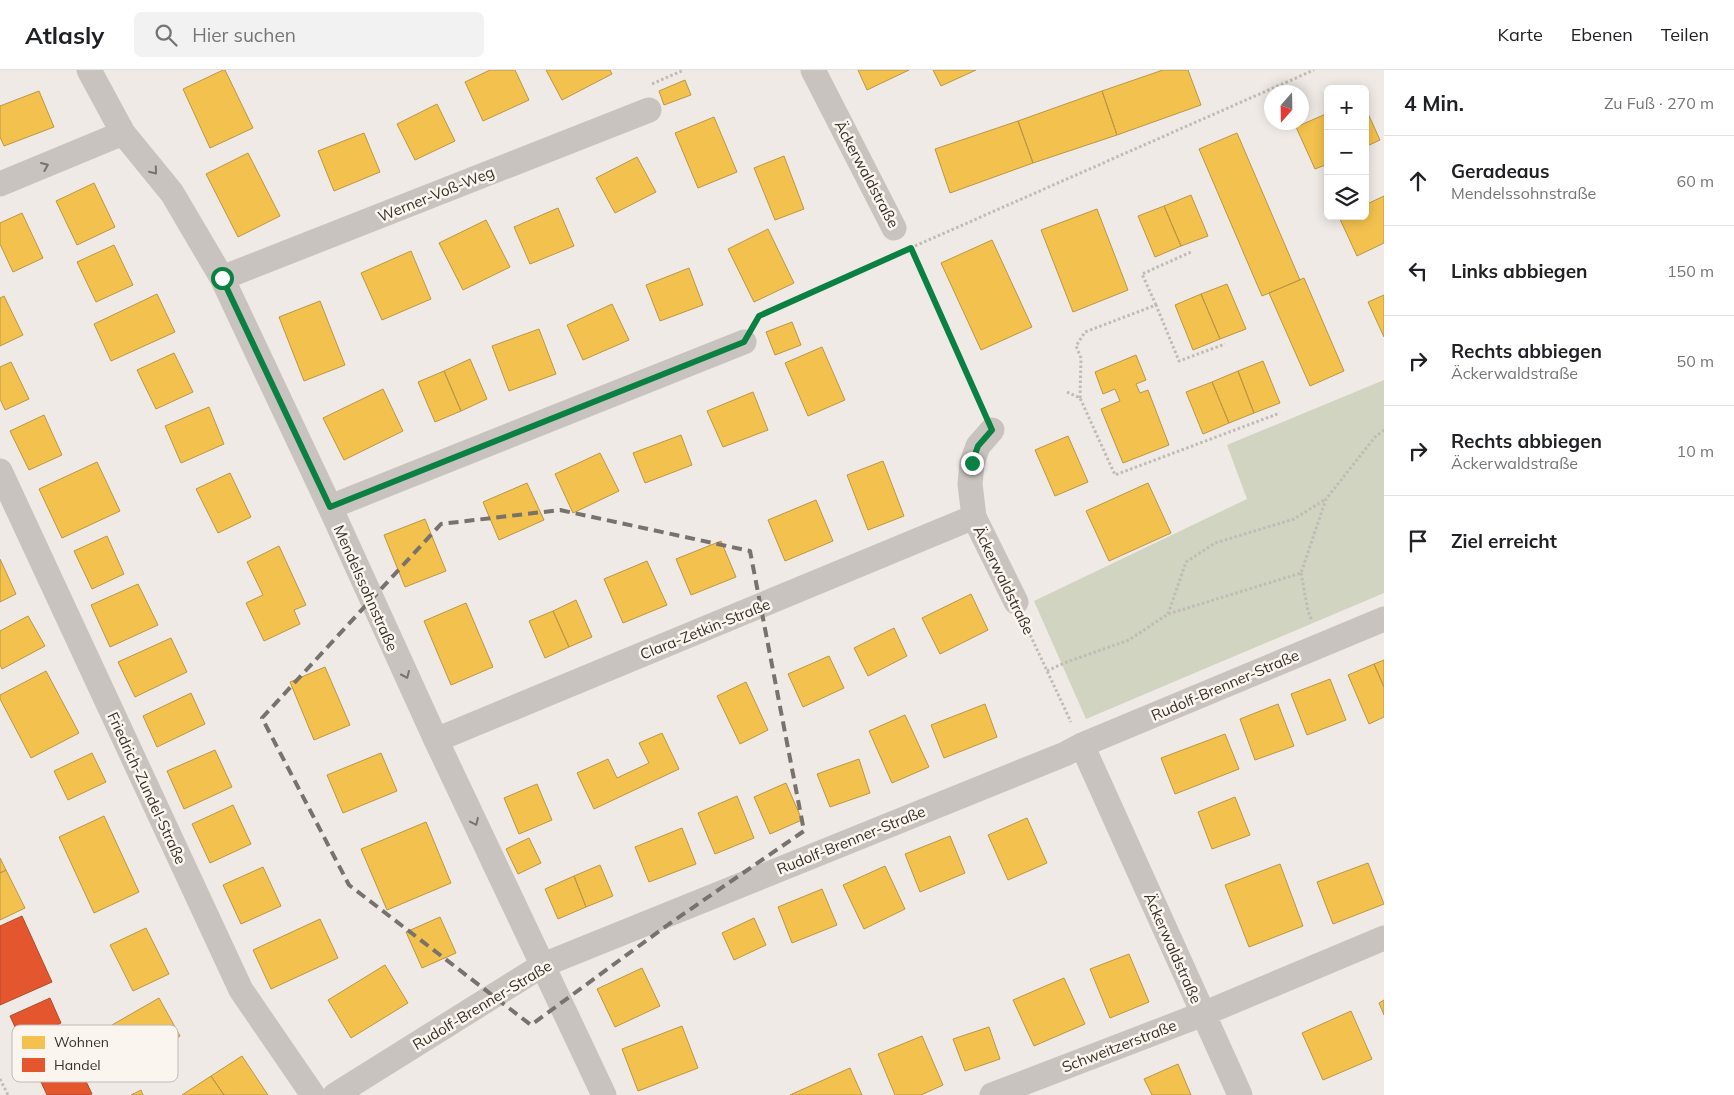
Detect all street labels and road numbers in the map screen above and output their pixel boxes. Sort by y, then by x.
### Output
street label: Äckerwaldstraße [831,117,903,231]
street label: Werner-Voß-Weg [375,162,497,226]
street label: Mendelssohnstraße [330,522,402,654]
street label: Äckerwaldstraße [969,522,1039,638]
street label: Clara-Zetkin-Straße [637,594,773,664]
street label: Rudolf-Brenner-Straße [1148,645,1302,725]
street label: Friedrich-Zundel-Straße [103,709,191,867]
street label: Rudolf-Brenner-Straße [774,801,928,879]
street label: Äckerwaldstraße [1140,890,1206,1006]
street label: Rudolf-Brenner-Straße [409,956,555,1054]
street label: Schweitzerstraße [1059,1015,1179,1077]

